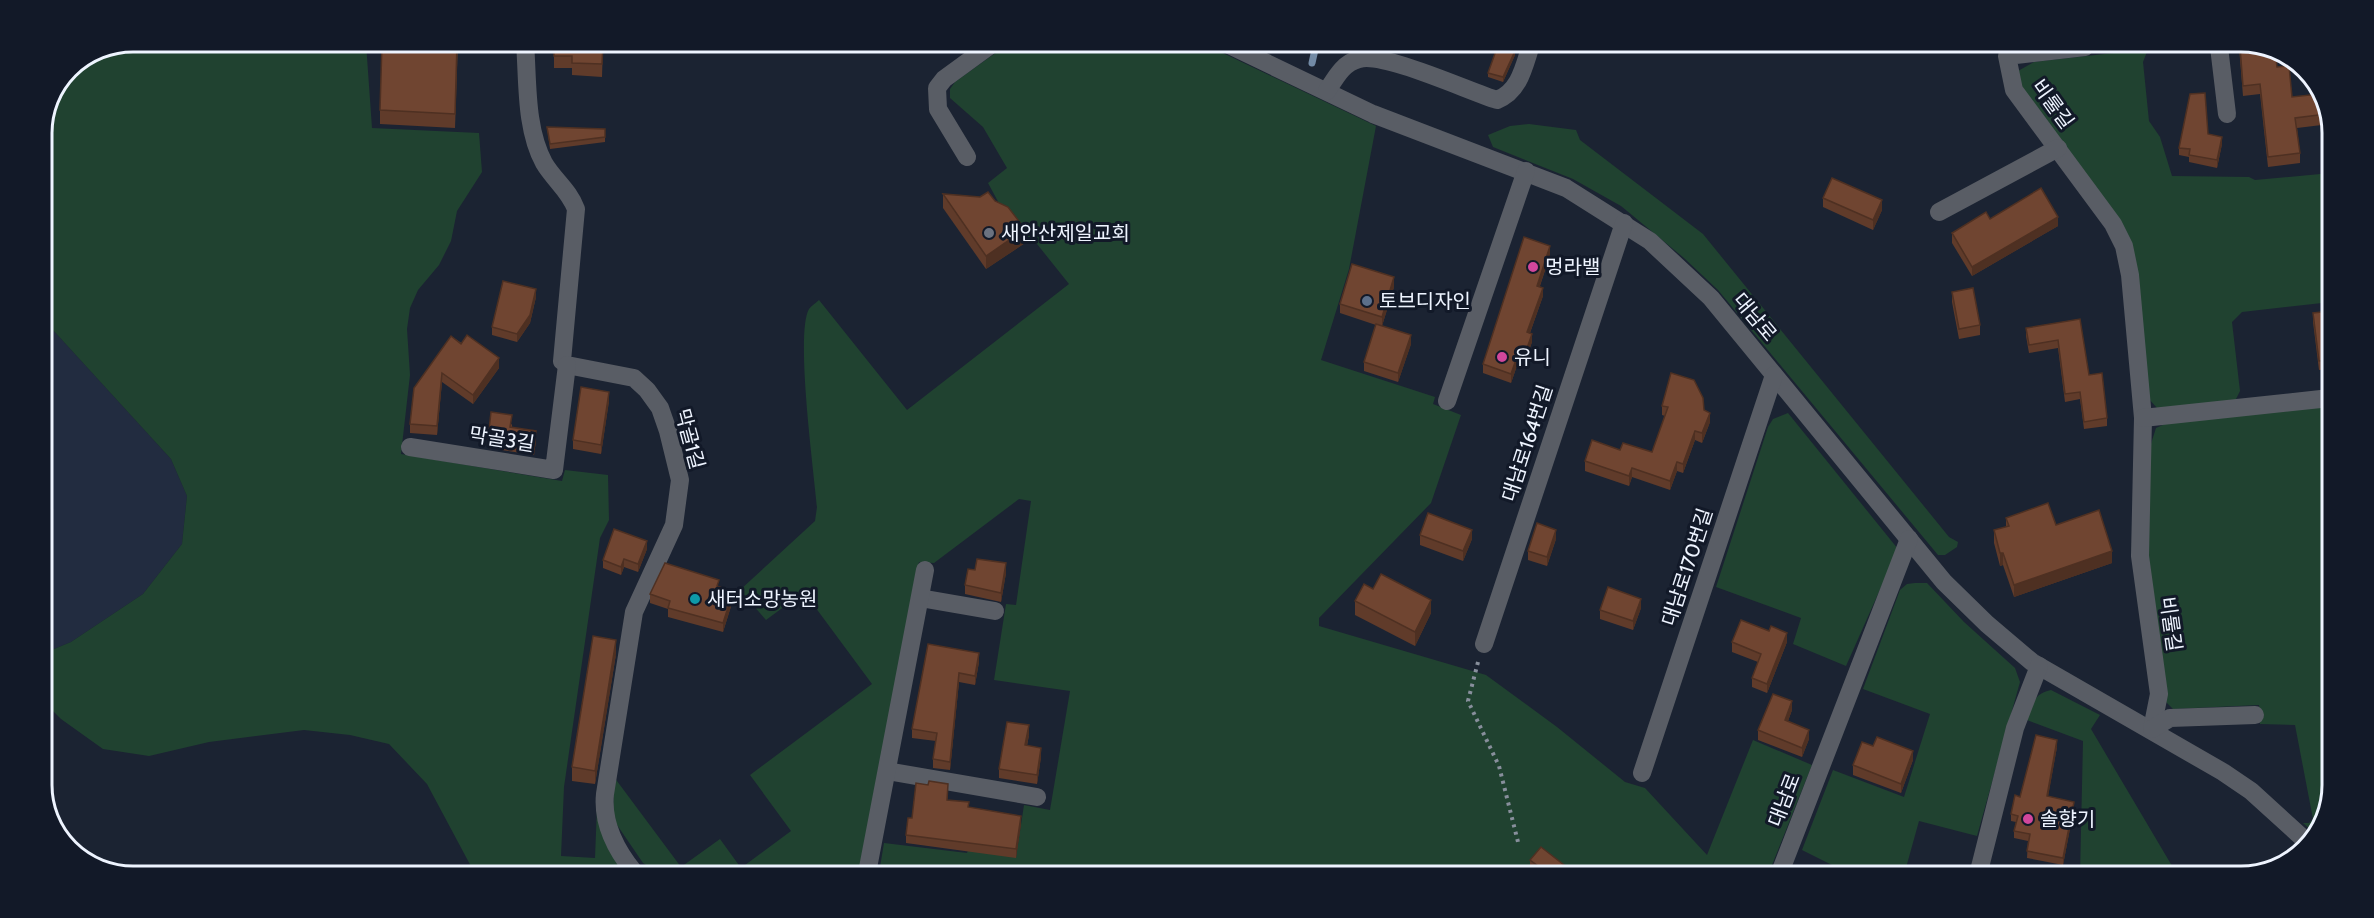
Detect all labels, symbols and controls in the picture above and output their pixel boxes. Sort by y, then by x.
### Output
street label: 비룰길 [2027,75,2079,133]
place label: 새안산제일교회 [1001,221,1130,245]
marker: 새안산제일교회 [982,226,996,240]
place label: 멍라밸 [1545,255,1600,279]
marker: 멍라밸 [1526,260,1540,274]
street label: 대남로 [1728,288,1782,346]
place label: 토브디자인 [1379,289,1471,313]
marker: 토브디자인 [1360,294,1374,308]
place label: 유니 [1514,345,1551,369]
marker: 유니 [1495,350,1509,364]
street label: 대남로164번길 [1497,382,1557,504]
street label: 막골1길 [670,406,710,472]
street label: 막골3길 [468,422,536,456]
street label: 대남로170번길 [1657,505,1717,629]
place label: 새터소망농원 [707,587,817,611]
marker: 새터소망농원 [688,592,702,606]
street label: 비룰길 [2155,595,2187,653]
street label: 대남로 [1763,770,1805,830]
place label: 솔향기 [2040,807,2095,831]
marker: 솔향기 [2021,812,2035,826]

